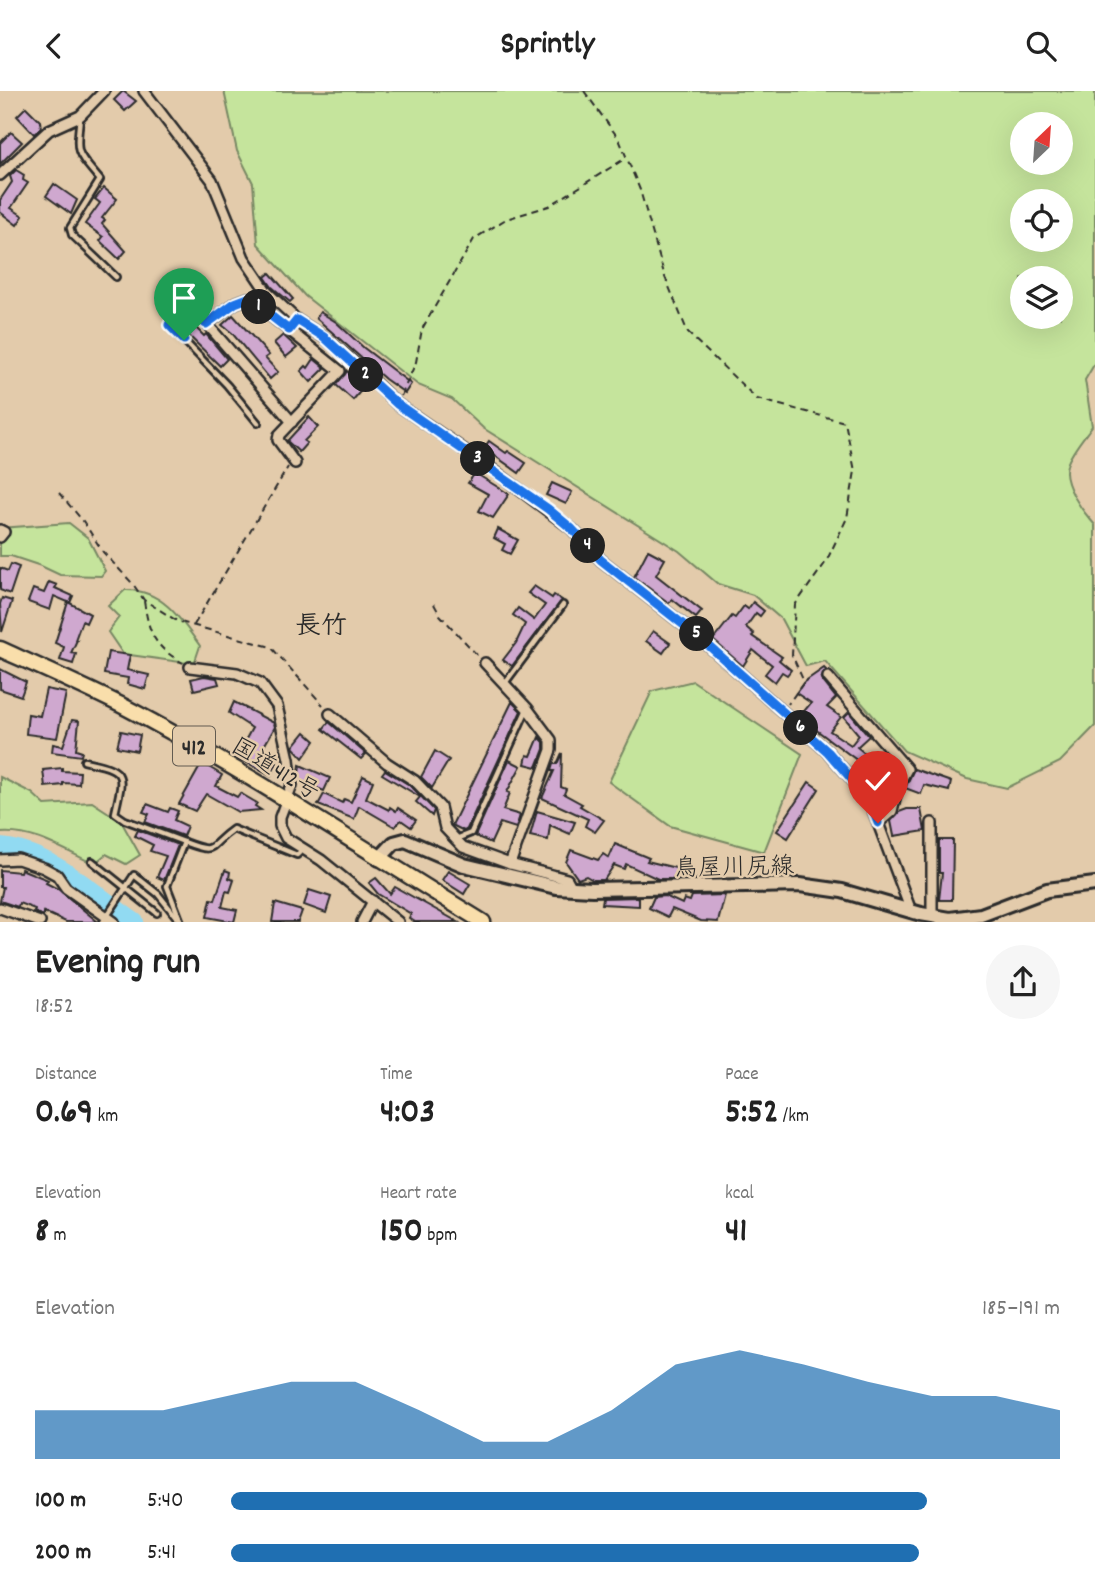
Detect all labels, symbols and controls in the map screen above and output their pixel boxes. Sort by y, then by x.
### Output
text: Sprintly [501,23,594,69]
icon: back [35,27,73,65]
icon: search [1022,27,1060,65]
north arrow [1010,112,1073,175]
map controls [1010,112,1073,329]
button: locate [1010,189,1073,252]
button: layers [1010,266,1073,329]
pin [154,268,214,340]
icon: arrive [165,279,203,317]
pin: 1 [242,289,276,325]
text: 1 [256,293,261,320]
pin: 2 [348,357,384,393]
text: 2 [361,361,370,388]
pin: 3 [461,441,496,477]
text: 3 [473,445,482,472]
pin: 4 [570,529,606,563]
text: 4 [584,532,591,559]
district label: 長竹 [295,609,347,646]
pin: 5 [680,617,714,651]
text: 5 [692,620,701,647]
pin: 6 [784,711,818,745]
text: 6 [796,714,805,741]
road number: 412 [173,727,215,765]
street label: 国道412号 [224,731,325,810]
pin [848,751,908,823]
icon: check [859,762,897,800]
street label: 鳥屋川尻線 [674,851,794,887]
text: Evening run [35,937,200,992]
button: share [986,945,1060,1019]
text: 18:52 [35,991,74,1024]
text: Distance [35,1062,97,1089]
text: Time [380,1062,413,1089]
text: Pace [725,1062,759,1089]
text: 0.69 [35,1089,93,1139]
text: 4:03 [380,1089,435,1139]
text: 5:52 [725,1089,779,1139]
text: km [93,1104,118,1131]
text: /km [779,1104,809,1131]
text: Elevation [35,1181,101,1208]
text: Heart rate [380,1181,457,1208]
text: kcal [725,1181,754,1208]
text: 8 [35,1208,49,1258]
text: 150 [380,1208,423,1258]
text: 41 [725,1208,747,1258]
text: m [49,1223,66,1250]
text: bpm [423,1223,457,1250]
text: Elevation [35,1293,115,1326]
text: 185–191 m [982,1293,1060,1326]
text: 100 m [35,1485,86,1518]
text: 5:40 [147,1485,184,1518]
text: 200 m [35,1537,91,1570]
text: 5:41 [147,1537,176,1570]

